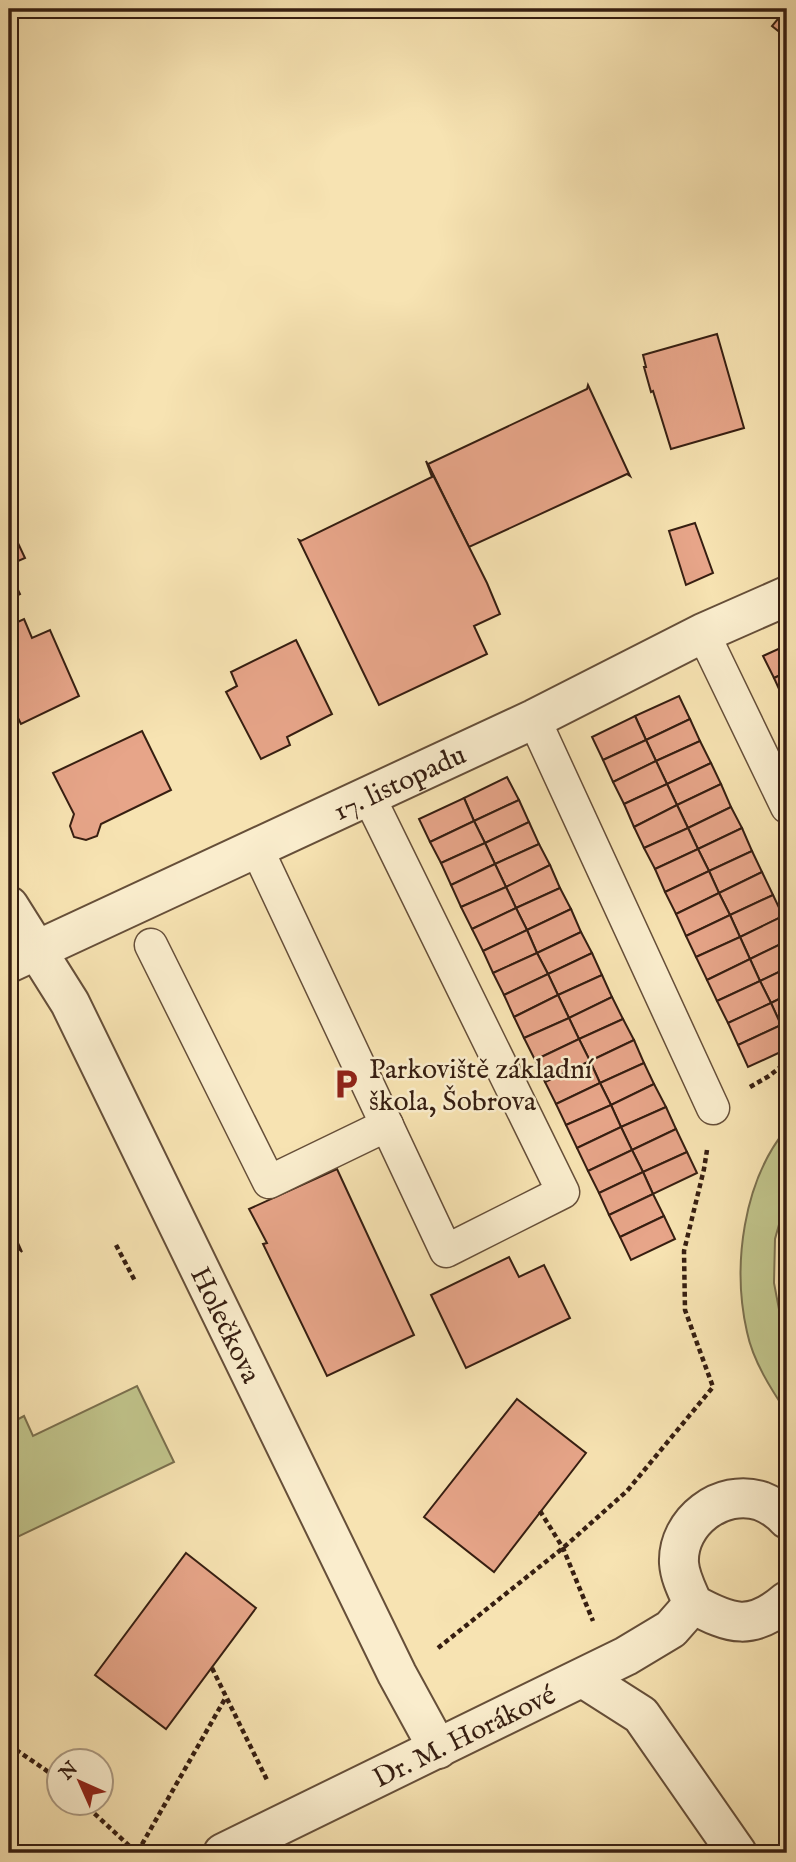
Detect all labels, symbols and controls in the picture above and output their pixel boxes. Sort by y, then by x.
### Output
street label: 17. listopadu [328,738,472,830]
place label: Parkoviště základní škola, Šobrova [369,1053,594,1120]
parking icon: Parkoviště základní škola, Šobrova [329,1067,363,1101]
street label: Holečkova [181,1262,268,1390]
street label: Dr. M. Horákové [368,1678,562,1797]
north arrow [46,1746,116,1816]
text: N [54,1757,84,1786]

